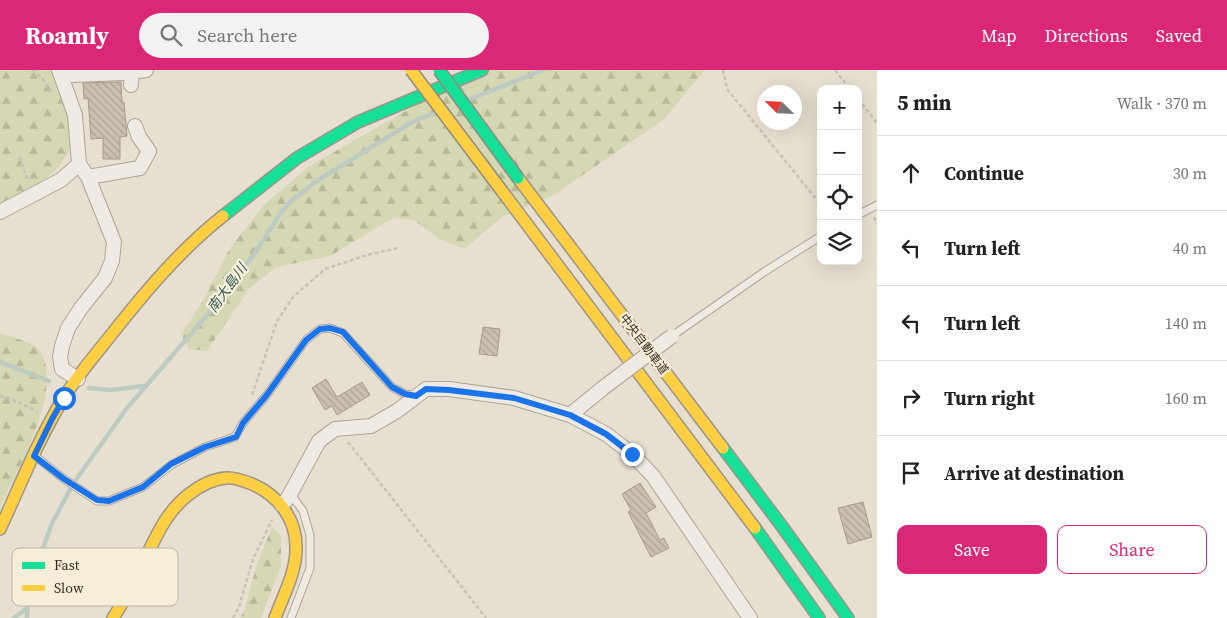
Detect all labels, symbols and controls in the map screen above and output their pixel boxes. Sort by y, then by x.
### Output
search box [139,13,489,58]
text: Roamly [25,19,109,52]
icon: search [157,21,185,49]
text: Search here [197,22,297,48]
text: Map [981,23,1017,48]
text: Directions [1045,23,1128,48]
text: Saved [1156,23,1202,48]
north arrow [757,85,802,130]
map controls [817,85,862,265]
button: + [817,85,862,130]
text: 5 min [897,88,952,117]
text: Walk · 370 m [1117,92,1207,114]
button: − [817,130,862,175]
icon: ahead [897,159,925,187]
text: Continue [944,160,1024,186]
text: 30 m [1173,162,1207,184]
button: locate [817,175,862,220]
button: layers [817,220,862,265]
icon: left [897,234,925,262]
text: Turn left [944,235,1020,261]
text: 40 m [1173,237,1207,259]
water label: 南大島川 [202,258,253,317]
icon: left [897,309,925,337]
street label: 中央自動車道 [616,310,672,378]
text: Turn left [944,310,1020,336]
text: 140 m [1165,312,1207,334]
icon: right [897,384,925,412]
text: Turn right [944,385,1035,411]
route start [53,387,76,410]
text: 160 m [1165,387,1207,409]
route end [621,443,644,466]
icon: arrive [897,459,925,487]
text: Arrive at destination [944,460,1124,486]
button: Save [897,525,1047,574]
button: Share [1057,525,1207,574]
legend [12,548,178,606]
text: Fast [54,555,80,575]
text: Slow [54,578,84,598]

